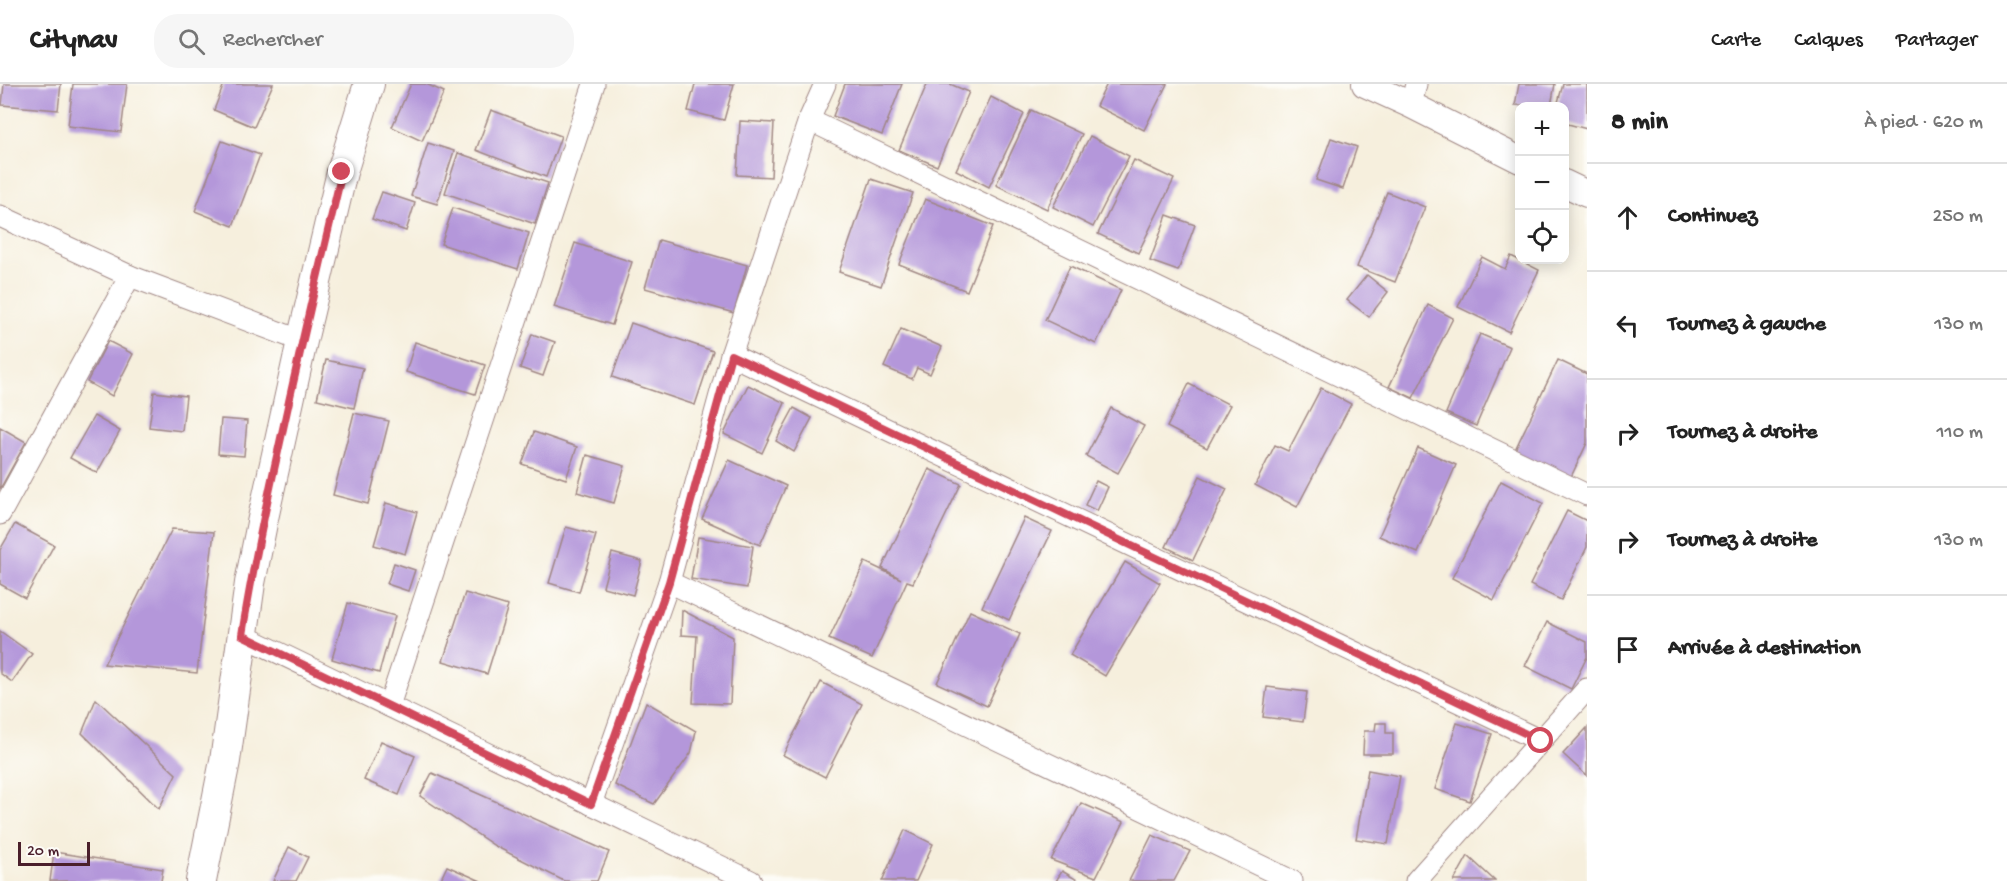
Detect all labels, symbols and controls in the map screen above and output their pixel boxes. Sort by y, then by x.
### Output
search box [154,14,574,68]
text: Citynav [30,25,118,58]
icon: search [175,25,208,58]
text: Rechercher [223,28,322,54]
text: Carte [1711,29,1761,54]
text: Calques [1794,29,1863,54]
text: Partager [1896,29,1977,54]
map controls [1515,102,1569,264]
button: + [1515,102,1569,156]
text: 8 min [1611,108,1668,139]
text: À pied · 620 m [1864,112,1983,135]
button: − [1515,156,1569,210]
route end [328,158,354,184]
icon: ahead [1611,201,1644,234]
text: Continuez [1668,204,1757,230]
text: 250 m [1932,206,1983,229]
button: locate [1515,210,1569,264]
icon: left [1611,309,1644,342]
text: Tournez à gauche [1668,312,1826,338]
text: 130 m [1934,314,1983,337]
icon: right [1611,417,1644,450]
text: Tournez à droite [1668,420,1817,446]
text: 110 m [1937,422,1983,445]
icon: right [1611,525,1644,558]
text: Tournez à droite [1668,528,1817,554]
text: 130 m [1934,530,1983,553]
icon: arrive [1611,633,1644,666]
text: Arrivée à destination [1668,636,1861,662]
route start [1527,727,1553,753]
scale bar [18,839,90,866]
text: 20 m [27,843,59,862]

